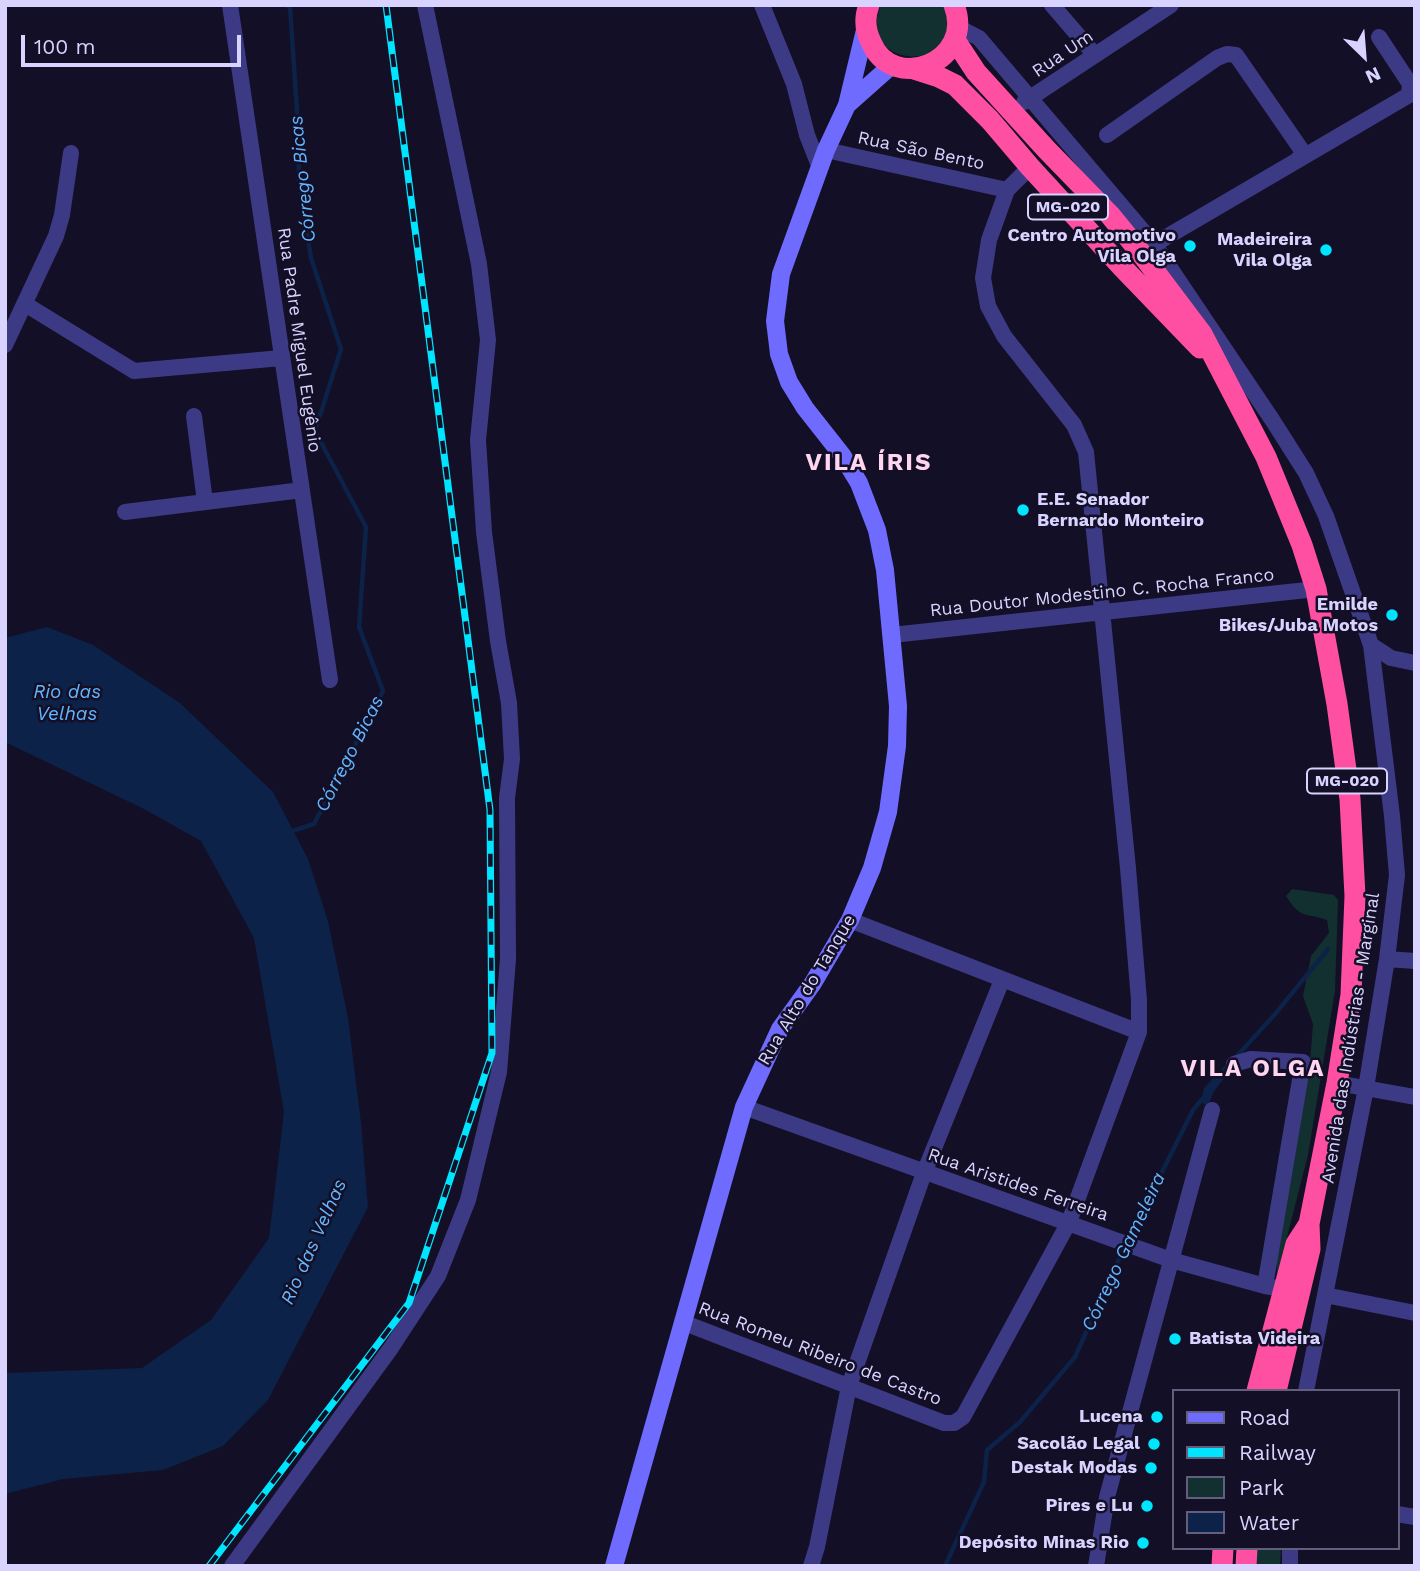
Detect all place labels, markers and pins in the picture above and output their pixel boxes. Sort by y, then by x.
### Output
place label: Centro Automotivo Vila Olga [1007,225,1176,268]
place label: Madeireira Vila Olga [1217,229,1312,272]
marker: Centro Automotivo Vila Olga [1182,238,1198,254]
marker: Madeireira Vila Olga [1318,242,1334,258]
place label: E.E. Senador Bernardo Monteiro [1037,489,1204,532]
marker: E.E. Senador Bernardo Monteiro [1015,502,1031,518]
place label: Emilde Bikes/Juba Motos [1219,594,1378,636]
marker: Emilde Bikes/Juba Motos [1384,607,1400,623]
place label: Batista Videira [1189,1328,1320,1350]
marker: Batista Videira [1167,1331,1183,1347]
place label: Lucena [1079,1406,1143,1428]
marker: Lucena [1149,1409,1165,1425]
place label: Sacolão Legal [1017,1433,1140,1455]
marker: Sacolão Legal [1146,1436,1162,1452]
place label: Destak Modas [1011,1457,1137,1479]
marker: Destak Modas [1143,1460,1159,1476]
place label: Pires e Lu [1045,1495,1133,1517]
marker: Pires e Lu [1139,1498,1155,1514]
place label: Depósito Minas Rio [959,1532,1129,1554]
marker: Depósito Minas Rio [1135,1535,1151,1551]

